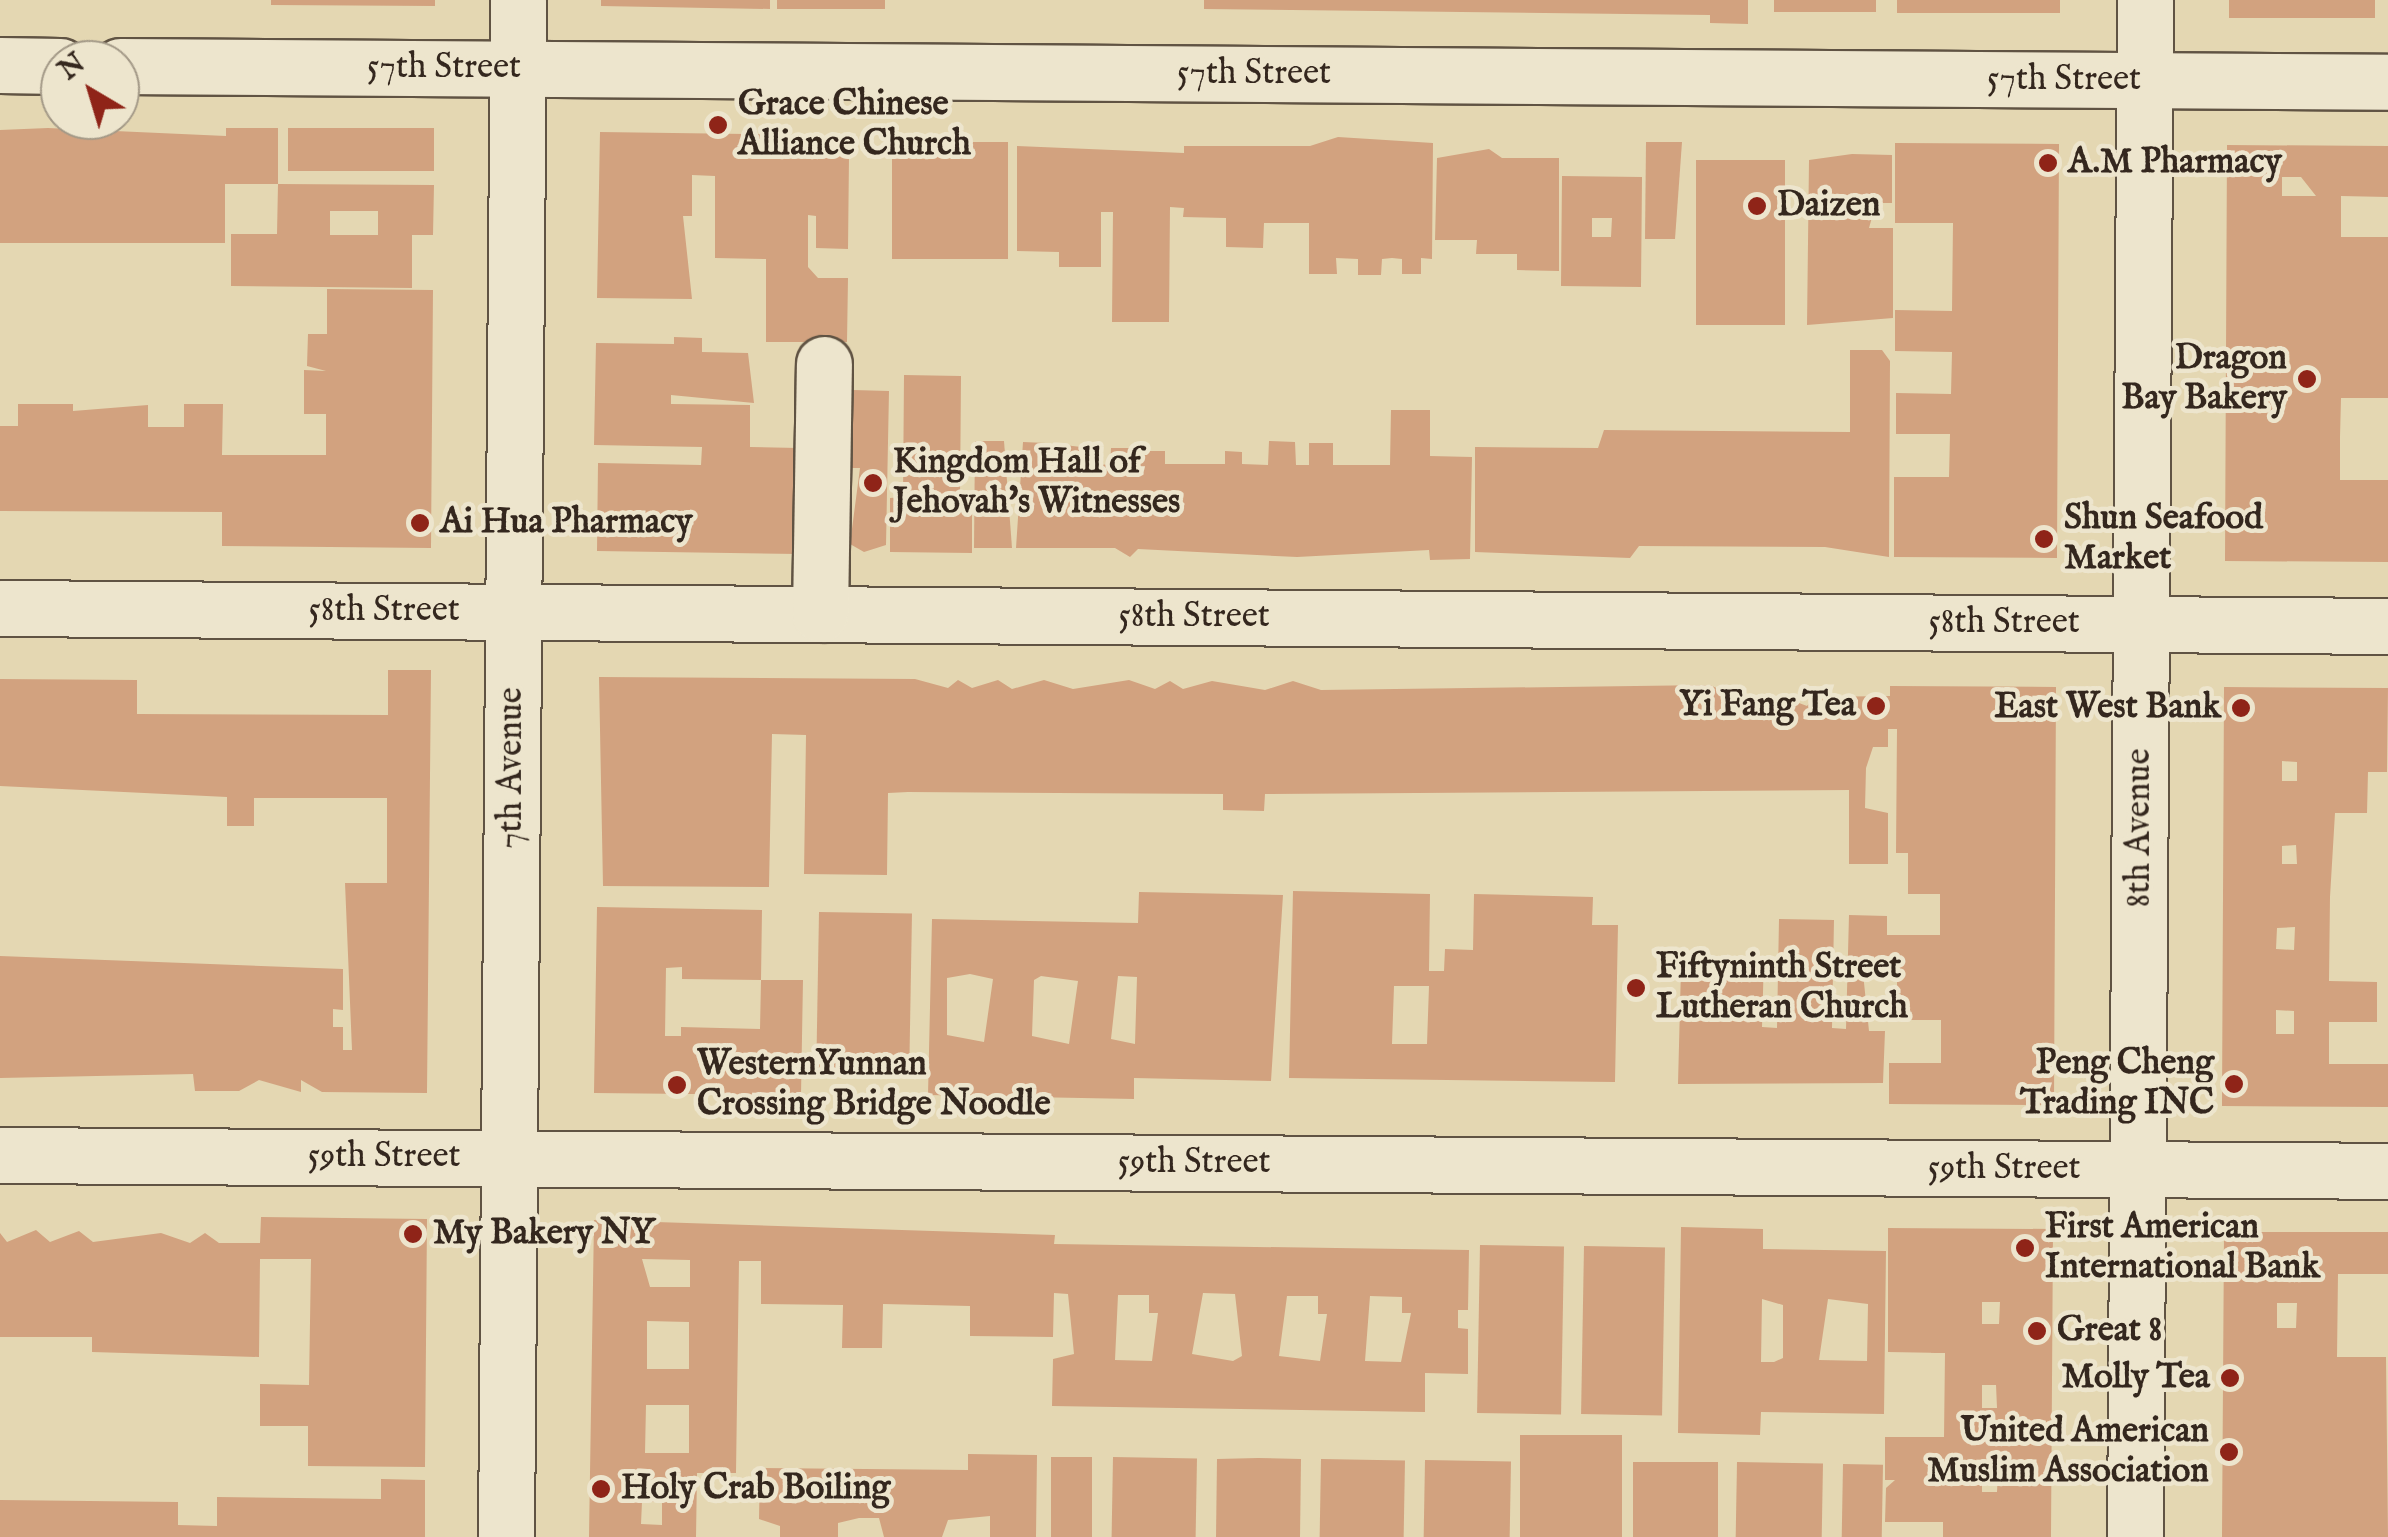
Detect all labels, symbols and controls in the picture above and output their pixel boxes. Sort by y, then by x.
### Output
north arrow [40,40,140,140]
text: N [52,46,93,89]
street label: 57th Street [367,47,521,89]
street label: 57th Street [1177,53,1331,95]
street label: 57th Street [1987,59,2141,101]
place label: Grace Chinese Alliance Church [738,84,971,166]
marker: Grace Chinese Alliance Church [707,114,729,136]
place label: A.M Pharmacy [2068,142,2282,184]
marker: A.M Pharmacy [2037,152,2059,174]
place label: Daizen [1777,185,1880,227]
marker: Daizen [1746,195,1768,217]
place label: Dragon Bay Bakery [2121,338,2287,420]
marker: Dragon Bay Bakery [2296,368,2318,390]
place label: Kingdom Hall of Jehovah's Witnesses [893,442,1180,524]
marker: Kingdom Hall of Jehovah's Witnesses [862,472,884,494]
place label: Shun Seafood Market [2064,498,2263,580]
place label: Ai Hua Pharmacy [440,502,692,544]
marker: Ai Hua Pharmacy [409,512,431,534]
marker: Shun Seafood Market [2033,528,2055,550]
street label: 58th Street [308,590,460,632]
street label: 58th Street [1118,596,1270,638]
street label: 58th Street [1928,602,2080,644]
place label: Yi Fang Tea [1679,685,1856,727]
street label: 7th Avenue [491,687,533,849]
place label: East West Bank [1994,687,2221,729]
marker: Yi Fang Tea [1865,695,1887,717]
marker: East West Bank [2230,697,2252,719]
street label: 8th Avenue [2119,749,2161,907]
place label: Fiftyninth Street Lutheran Church [1656,947,1908,1029]
marker: Fiftyninth Street Lutheran Church [1625,977,1647,999]
place label: Peng Cheng Trading INC [2020,1043,2214,1125]
place label: WesternYunnan Crossing Bridge Noodle [697,1044,1051,1126]
marker: Peng Cheng Trading INC [2223,1073,2245,1095]
marker: WesternYunnan Crossing Bridge Noodle [666,1074,688,1096]
street label: 59th Street [307,1136,461,1178]
street label: 59th Street [1117,1142,1271,1184]
street label: 59th Street [1927,1148,2081,1190]
place label: First American International Bank [2045,1207,2320,1289]
place label: My Bakery NY [433,1213,655,1255]
marker: My Bakery NY [402,1223,424,1245]
marker: First American International Bank [2014,1237,2036,1259]
place label: Great 8 [2057,1310,2162,1352]
marker: Great 8 [2026,1320,2048,1342]
place label: Molly Tea [2061,1357,2210,1399]
marker: Molly Tea [2219,1367,2241,1389]
place label: United American Muslim Association [1927,1411,2209,1493]
marker: United American Muslim Association [2218,1441,2240,1463]
place label: Holy Crab Boiling [621,1468,890,1510]
marker: Holy Crab Boiling [590,1478,612,1500]

